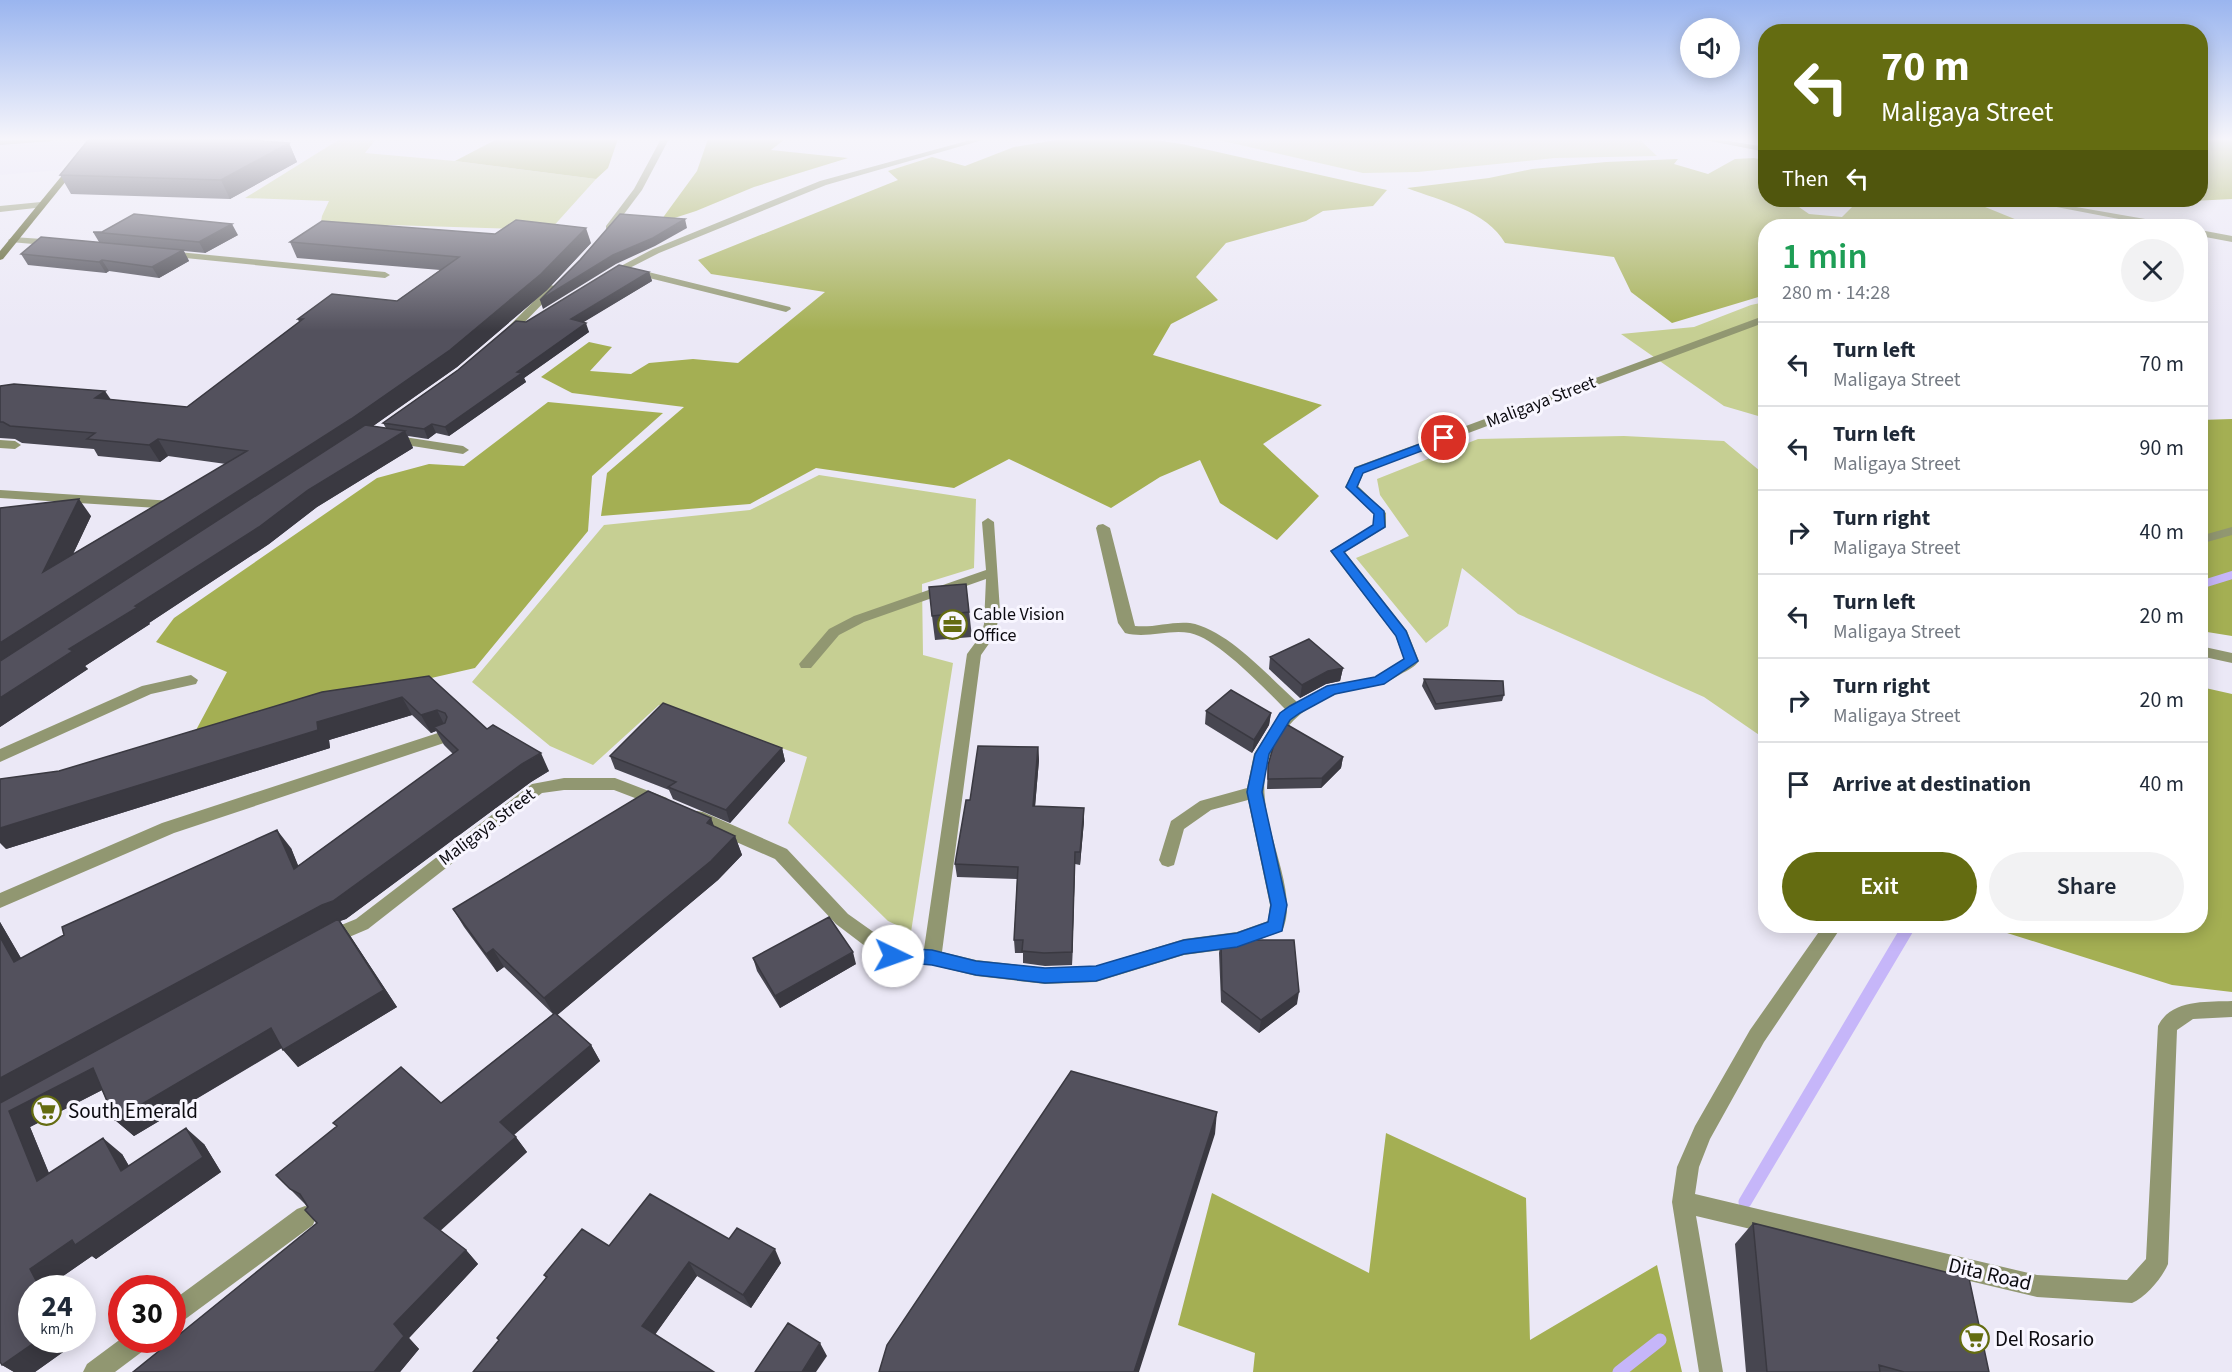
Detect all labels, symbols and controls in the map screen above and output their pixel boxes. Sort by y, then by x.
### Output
map controls [1680,18,1740,78]
button: sound [1680,18,1740,78]
text: 70 m [1881,37,1970,97]
icon: left [1782,48,1860,126]
text: Maligaya Street [1881,93,2053,132]
icon: left [1841,162,1874,195]
text: Then [1782,163,1829,195]
text: 1 min [1782,231,1868,282]
button: close [2121,239,2184,302]
text: 280 m · 14:28 [1782,279,1890,307]
text: Turn left [1833,334,1915,366]
icon: left [1782,348,1815,381]
text: 70 m [2139,348,2184,380]
text: Maligaya Street [1833,366,1961,394]
street label: Maligaya Street [1483,370,1599,434]
pin [1418,412,1469,463]
text: Turn left [1833,418,1915,450]
icon: arrive [1427,421,1460,454]
icon: left [1782,432,1815,465]
text: 90 m [2139,432,2184,464]
text: Maligaya Street [1833,450,1961,478]
text: Turn right [1833,502,1930,534]
icon: right [1782,516,1815,549]
text: 40 m [2139,516,2184,548]
text: Maligaya Street [1833,534,1961,562]
text: Turn left [1833,586,1915,618]
icon: left [1782,600,1815,633]
text: 20 m [2139,600,2184,632]
place label: Cable Vision Office [973,602,1065,648]
office icon: Cable Vision Office [936,608,968,640]
text: Maligaya Street [1833,618,1961,646]
text: Turn right [1833,670,1930,702]
icon: right [1782,684,1815,717]
text: 20 m [2139,684,2184,716]
text: Maligaya Street [1833,702,1961,730]
icon: arrive [1782,768,1815,801]
text: Arrive at destination [1833,768,2031,800]
text: 40 m [2139,768,2184,800]
street label: Maligaya Street [434,782,540,872]
button: Exit [1782,852,1977,921]
button: Share [1989,852,2184,921]
position arrow [861,924,925,988]
supermarket icon: South Emerald [31,1095,63,1127]
place label: South Emerald [68,1096,198,1126]
street label: Dita Road [1945,1250,2035,1298]
speed limit sign: 30 [108,1275,186,1353]
text: 24 [41,1285,73,1328]
text: km/h [40,1319,74,1340]
supermarket icon: Del Rosario [1958,1323,1990,1355]
place label: Del Rosario [1995,1324,2094,1354]

